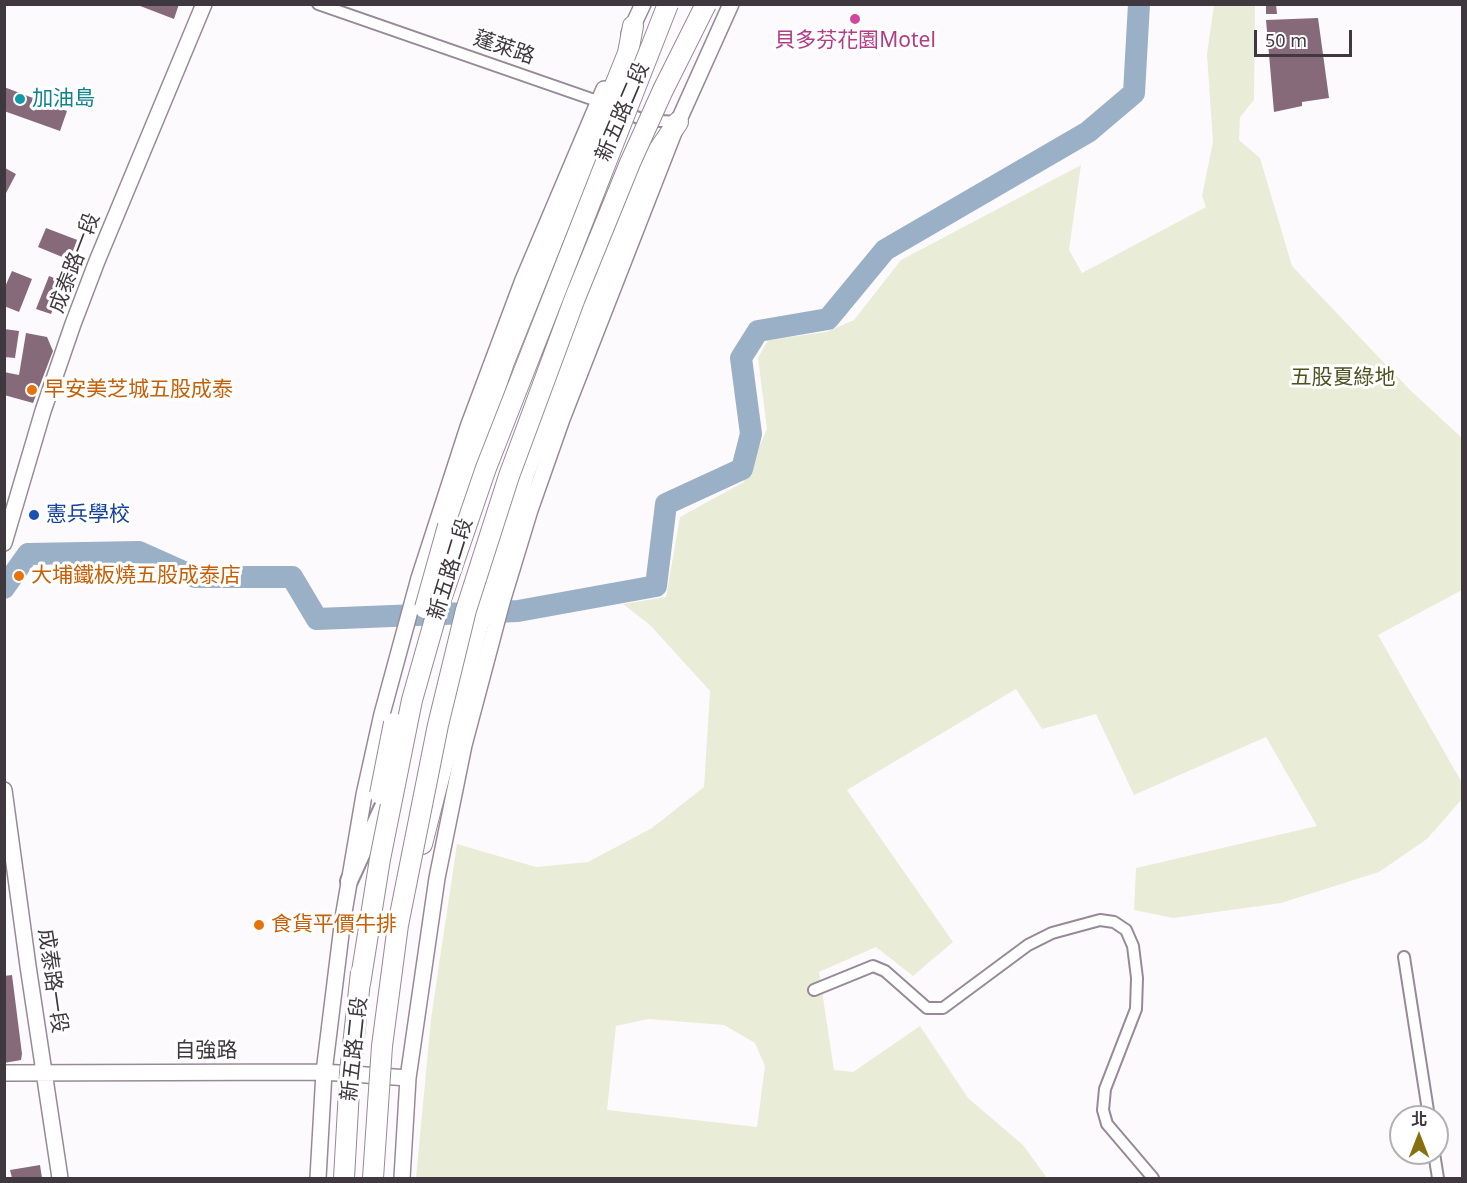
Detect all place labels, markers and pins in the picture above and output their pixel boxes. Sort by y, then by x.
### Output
marker: 貝多芬花園Motel [848,12,862,26]
place label: 貝多芬花園Motel [774,28,936,54]
place label: 加油島 [32,86,95,112]
marker: 加油島 [13,92,27,106]
place label: 早安美芝城五股成泰 [44,377,233,403]
marker: 早安美芝城五股成泰 [25,383,39,397]
place label: 憲兵學校 [46,502,130,528]
marker: 憲兵學校 [27,508,41,522]
place label: 大埔鐵板燒五股成泰店 [31,563,241,589]
marker: 大埔鐵板燒五股成泰店 [12,569,26,583]
place label: 食貨平價牛排 [271,912,397,938]
marker: 食貨平價牛排 [252,918,266,932]

